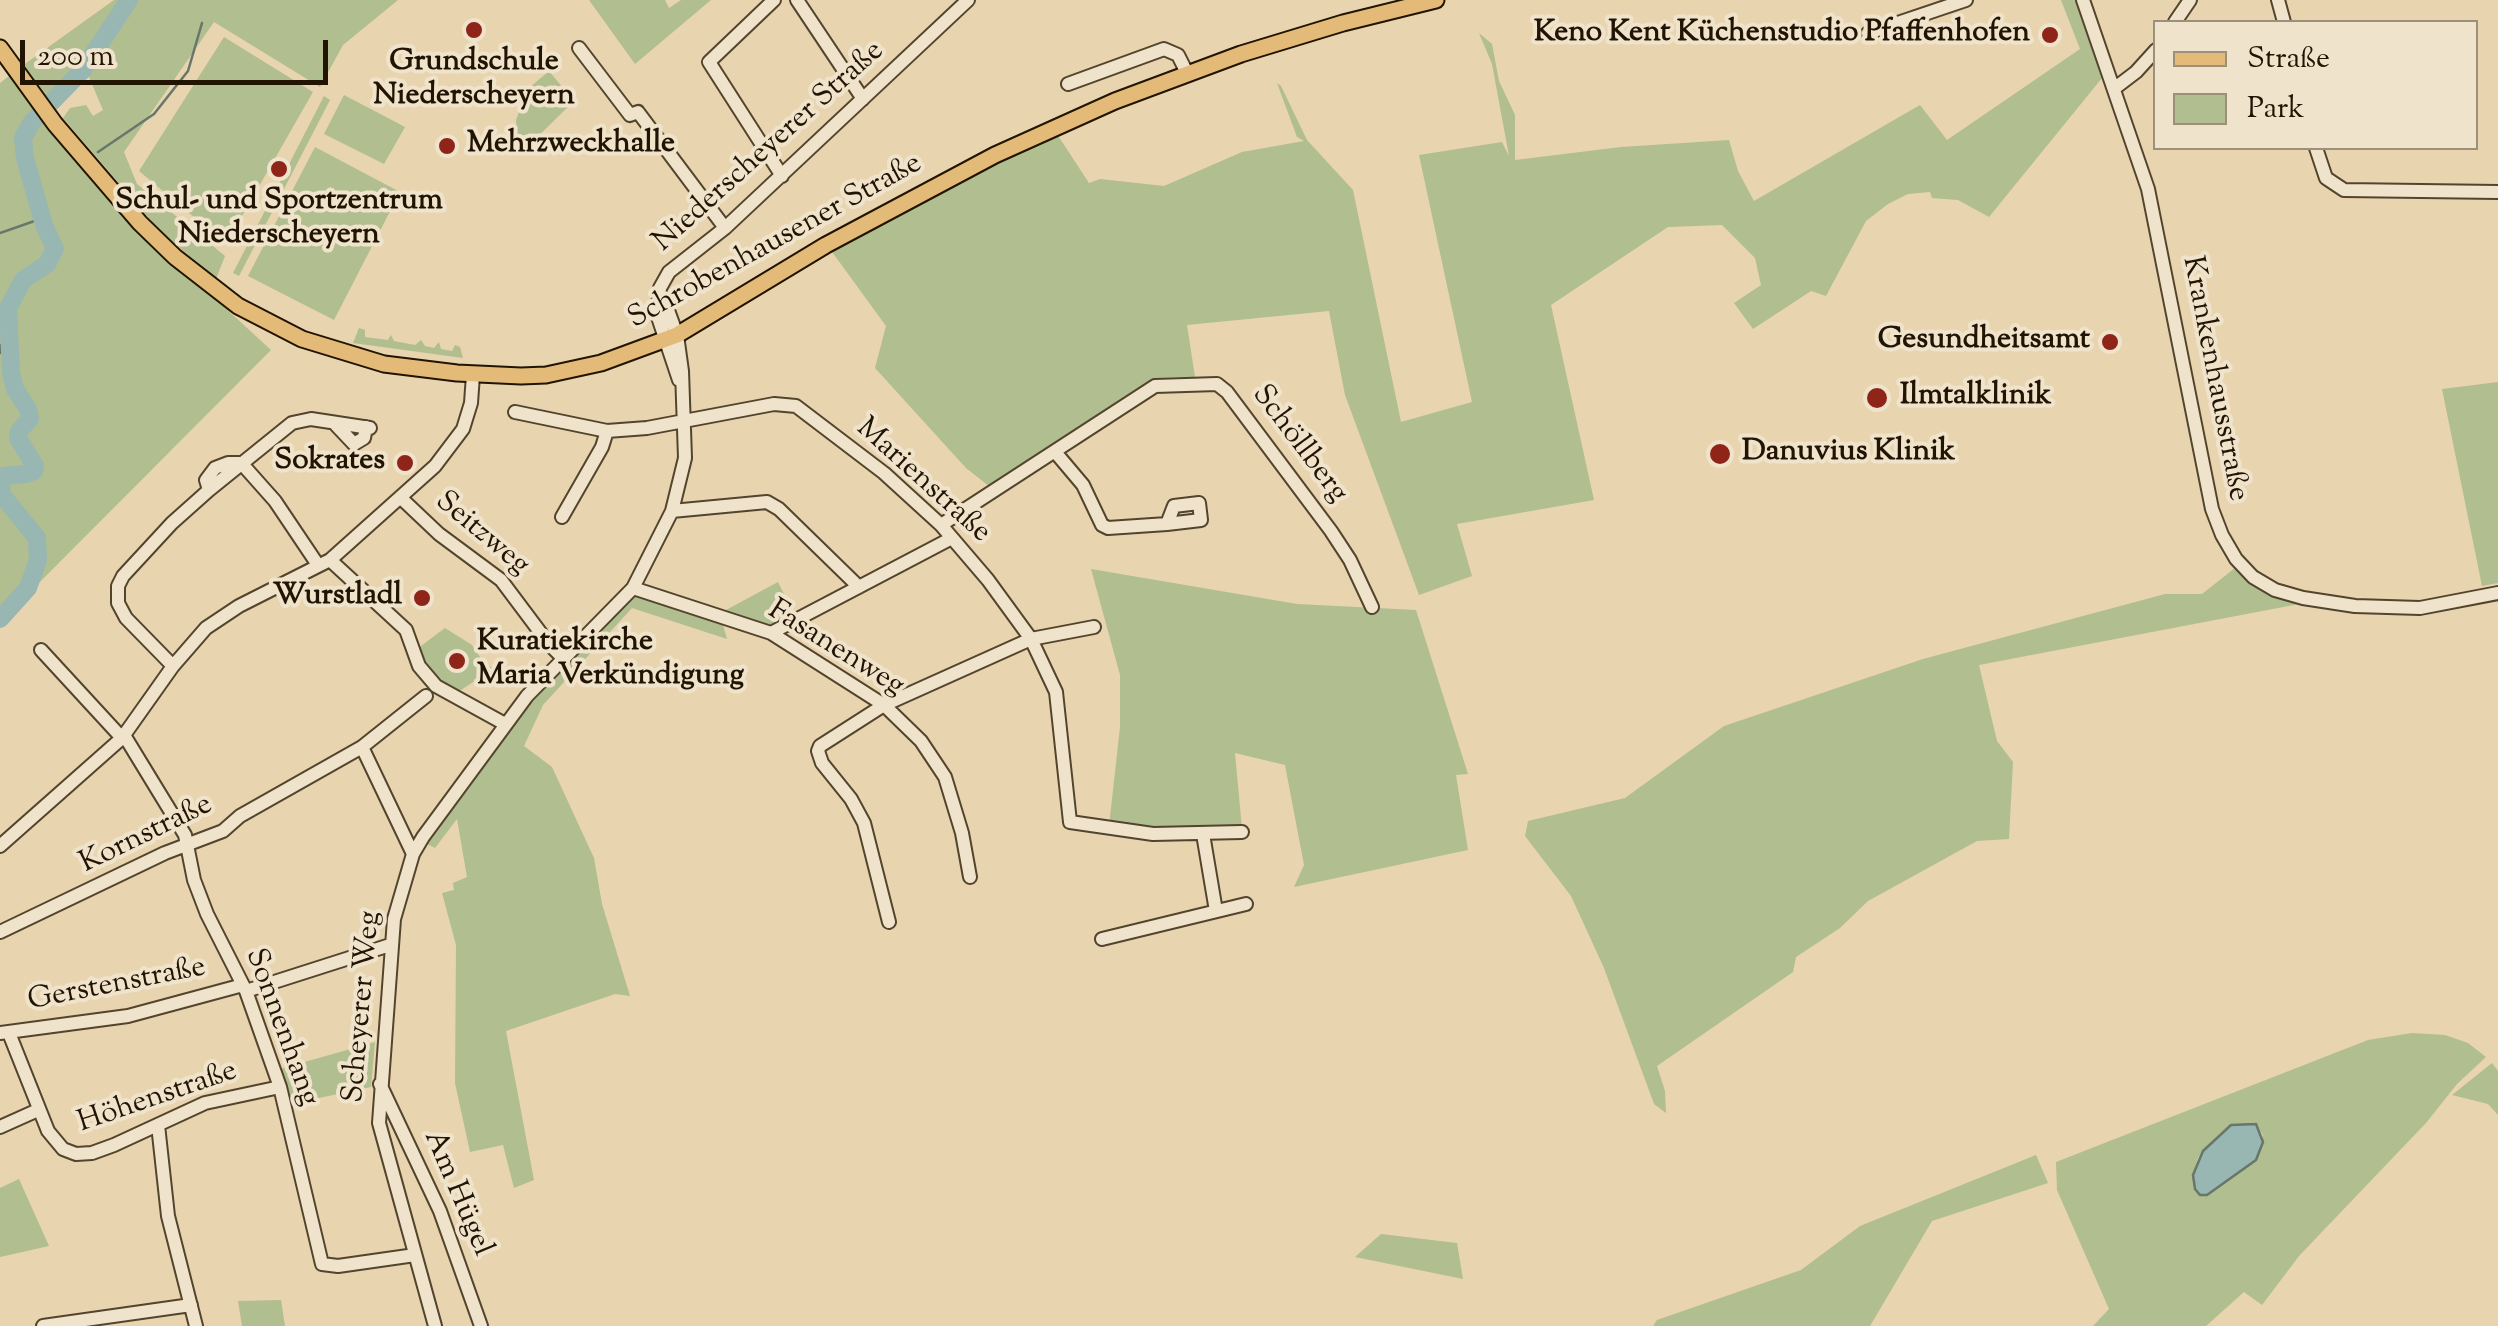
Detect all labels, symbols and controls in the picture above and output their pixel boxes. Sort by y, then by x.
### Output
place label: Keno Kent Küchenstudio Pfaffenhofen [1534,17,2030,53]
marker: Grundschule Niederscheyern [463,19,485,41]
scale bar [25,20,332,82]
legend [2153,20,2478,150]
marker: Keno Kent Küchenstudio Pfaffenhofen [2039,24,2061,46]
street label: Niederscheyerer Straße [647,35,893,261]
text: 200 m [37,36,114,79]
text: Straße [2247,38,2330,81]
place label: Grundschule Niederscheyern [373,46,575,116]
text: Park [2247,88,2304,131]
place label: Mehrzweckhalle [467,128,675,164]
marker: Mehrzweckhalle [436,135,458,157]
street label: Schrobenhausener Straße [623,147,929,339]
marker: Schul- und Sportzentrum Niederscheyern [268,158,290,180]
place label: Schul- und Sportzentrum Niederscheyern [115,185,443,256]
street label: Krankenhausstraße [2172,254,2254,504]
place label: Gesundheitsamt [1878,324,2090,360]
marker: Gesundheitsamt [2099,331,2121,353]
street label: Schöllberg [1242,379,1354,511]
place label: Ilmtalklinik [1900,380,2051,416]
marker: Ilmtalklinik [1864,385,1890,411]
street label: Marienstraße [847,412,997,552]
place label: Danuvius Klinik [1742,436,1955,472]
marker: Danuvius Klinik [1707,441,1733,467]
place label: Sokrates [274,445,385,481]
marker: Sokrates [394,452,416,474]
street label: Seitzweg [427,485,535,585]
place label: Wurstladl [273,580,402,616]
marker: Wurstladl [411,587,433,609]
street label: Fasanenweg [760,594,910,706]
place label: Kuratiekirche Maria Verkündigung [477,626,744,696]
marker: Kuratiekirche Maria Verkündigung [446,650,468,672]
street label: Kornstraße [75,789,219,883]
street label: Scheyerer Weg [338,910,390,1104]
street label: Sonnenhang [235,944,325,1112]
street label: Gerstenstraße [25,951,209,1021]
street label: Höhenstraße [74,1055,242,1143]
street label: Am Hügel [413,1126,499,1262]

